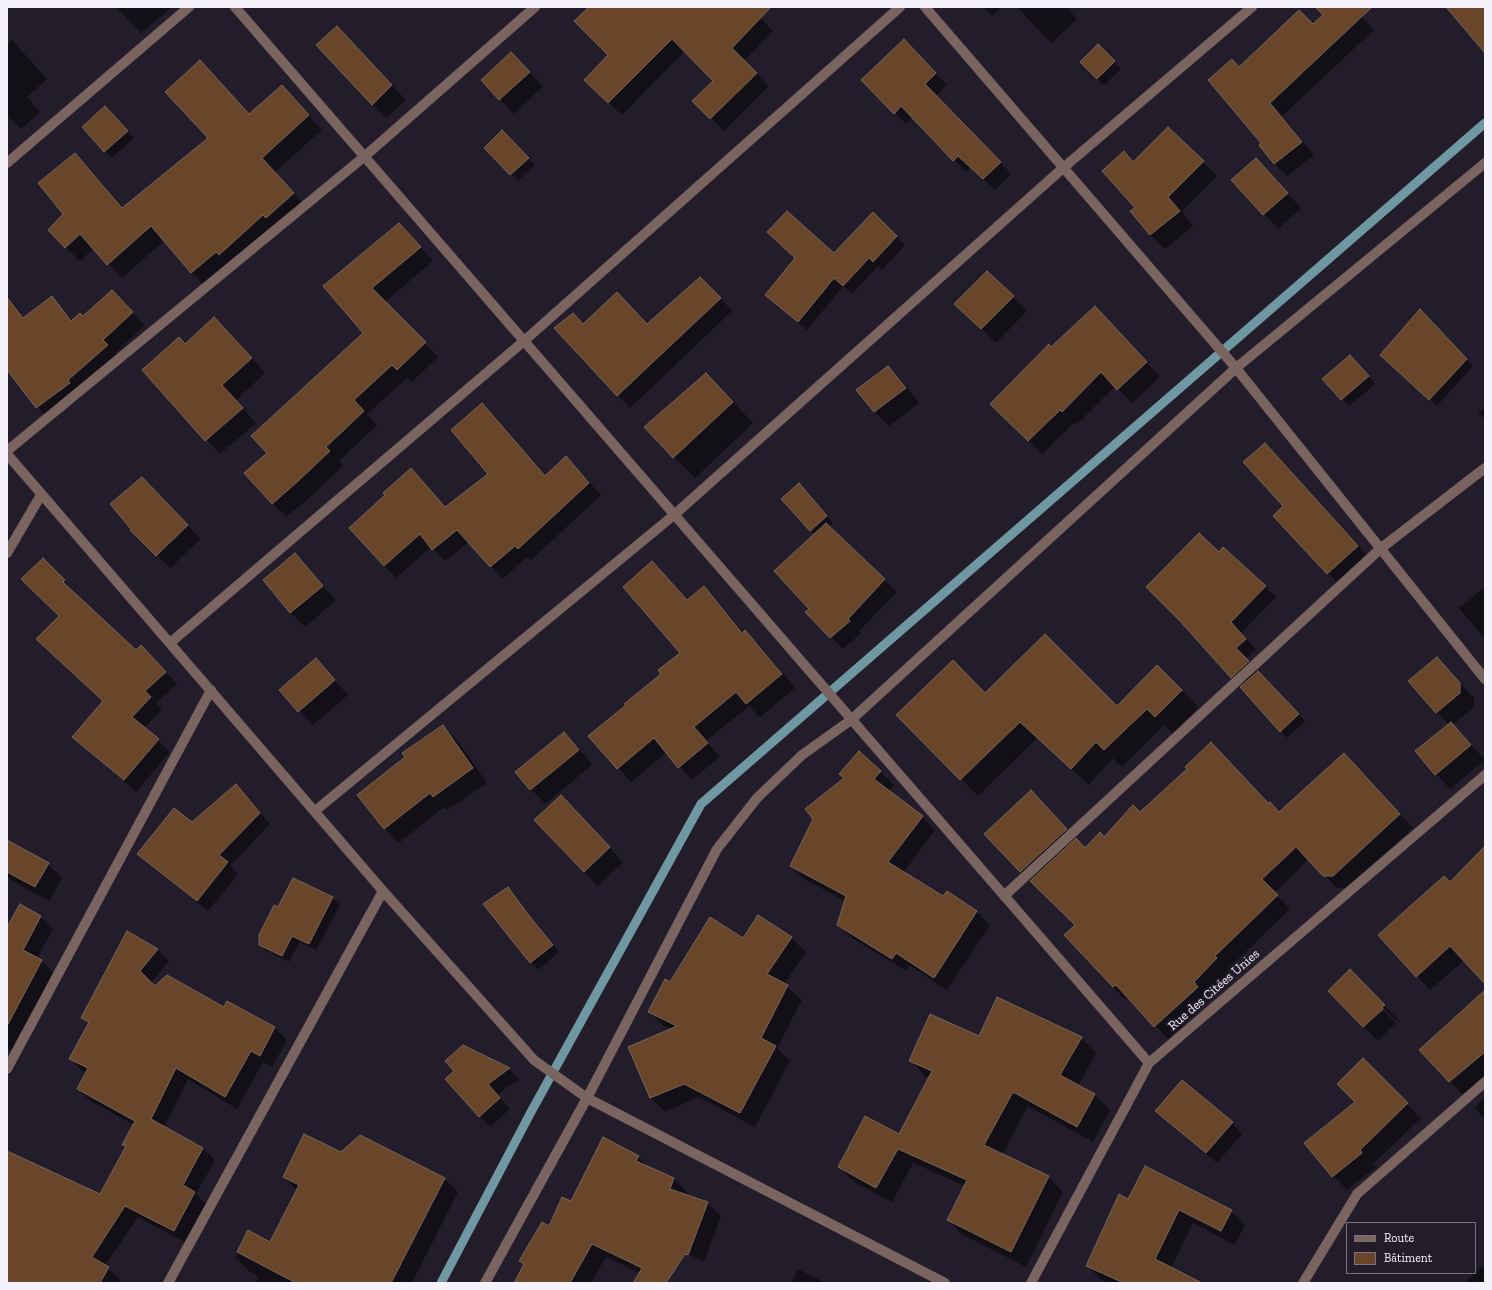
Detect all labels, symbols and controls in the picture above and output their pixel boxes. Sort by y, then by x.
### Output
street label: Rue des Citées Unies [1165,946,1263,1034]
legend [1346,1222,1476,1274]
text: Route [1384,1231,1414,1245]
text: Bâtiment [1384,1251,1432,1265]

